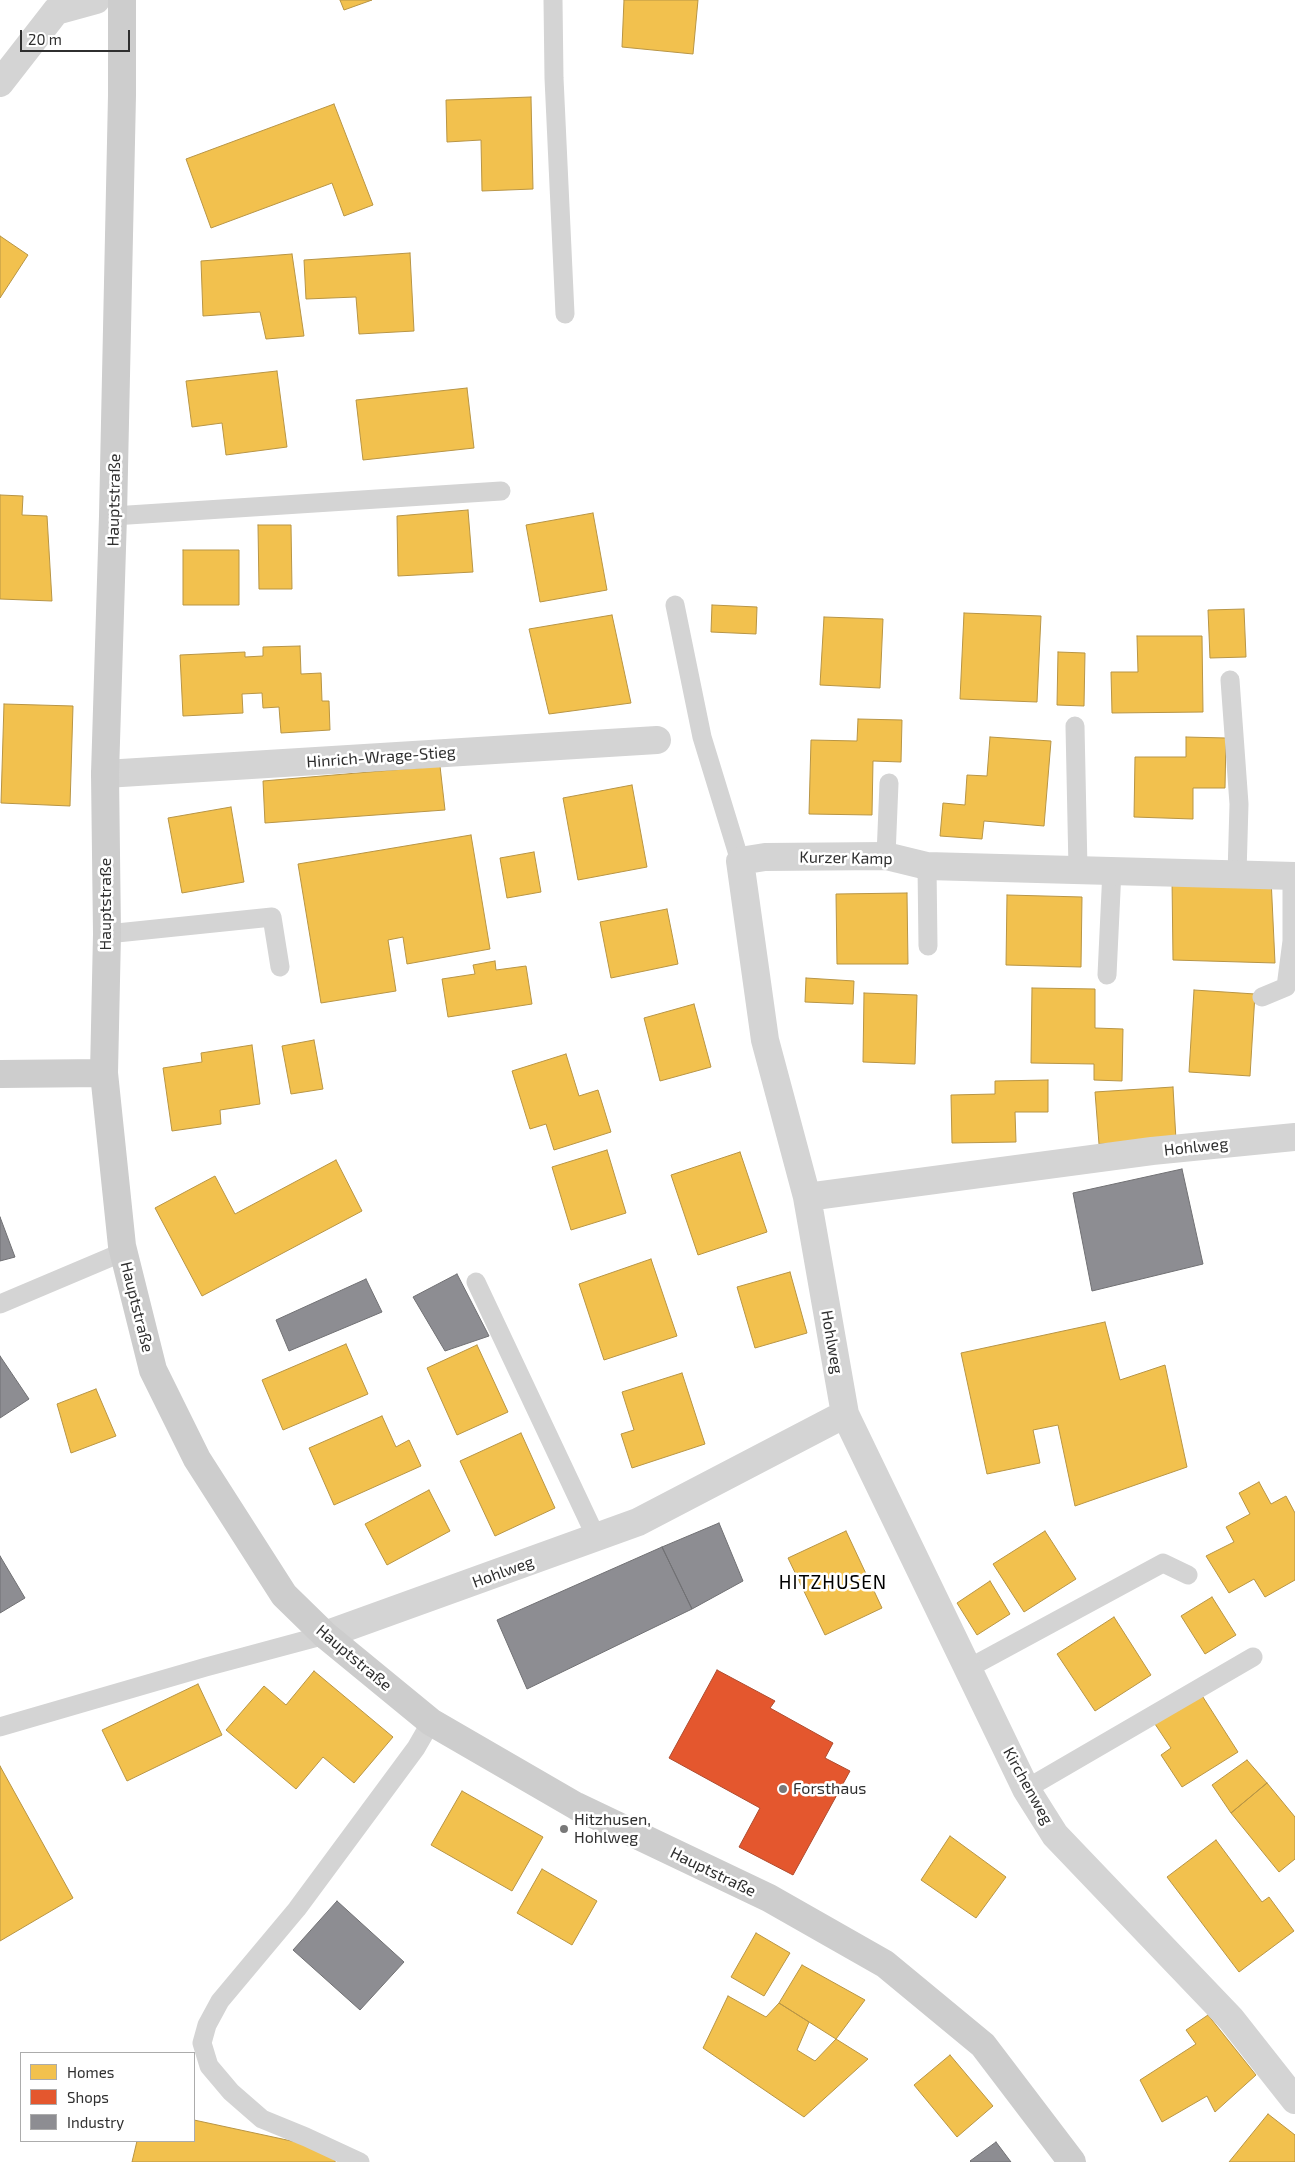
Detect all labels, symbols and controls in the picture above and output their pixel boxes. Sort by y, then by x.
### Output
scale bar [22,20,132,52]
text: 20 m [28,30,62,48]
street label: Hauptstraße [104,453,124,547]
street label: Hinrich-Wrage-Stieg [306,742,456,772]
street label: Kurzer Kamp [799,848,893,868]
street label: Hauptstraße [96,858,116,950]
street label: Hohlweg [1163,1134,1229,1160]
street label: Hauptstraße [116,1260,158,1354]
street label: Hohlweg [817,1309,847,1375]
street label: Hohlweg [470,1552,536,1592]
district label: HITZHUSEN [778,1572,888,1594]
street label: Hauptstraße [312,1621,396,1695]
street label: Kirchenweg [999,1744,1057,1828]
place label: Forsthaus [793,1779,866,1799]
marker: Forsthaus [777,1783,789,1795]
place label: Hitzhusen, Hohlweg [574,1810,651,1848]
marker: Hitzhusen, Hohlweg [558,1823,570,1835]
street label: Hauptstraße [667,1843,759,1901]
legend [20,2052,195,2142]
text: Homes [67,2063,114,2081]
text: Shops [67,2088,109,2106]
text: Industry [67,2113,124,2131]

